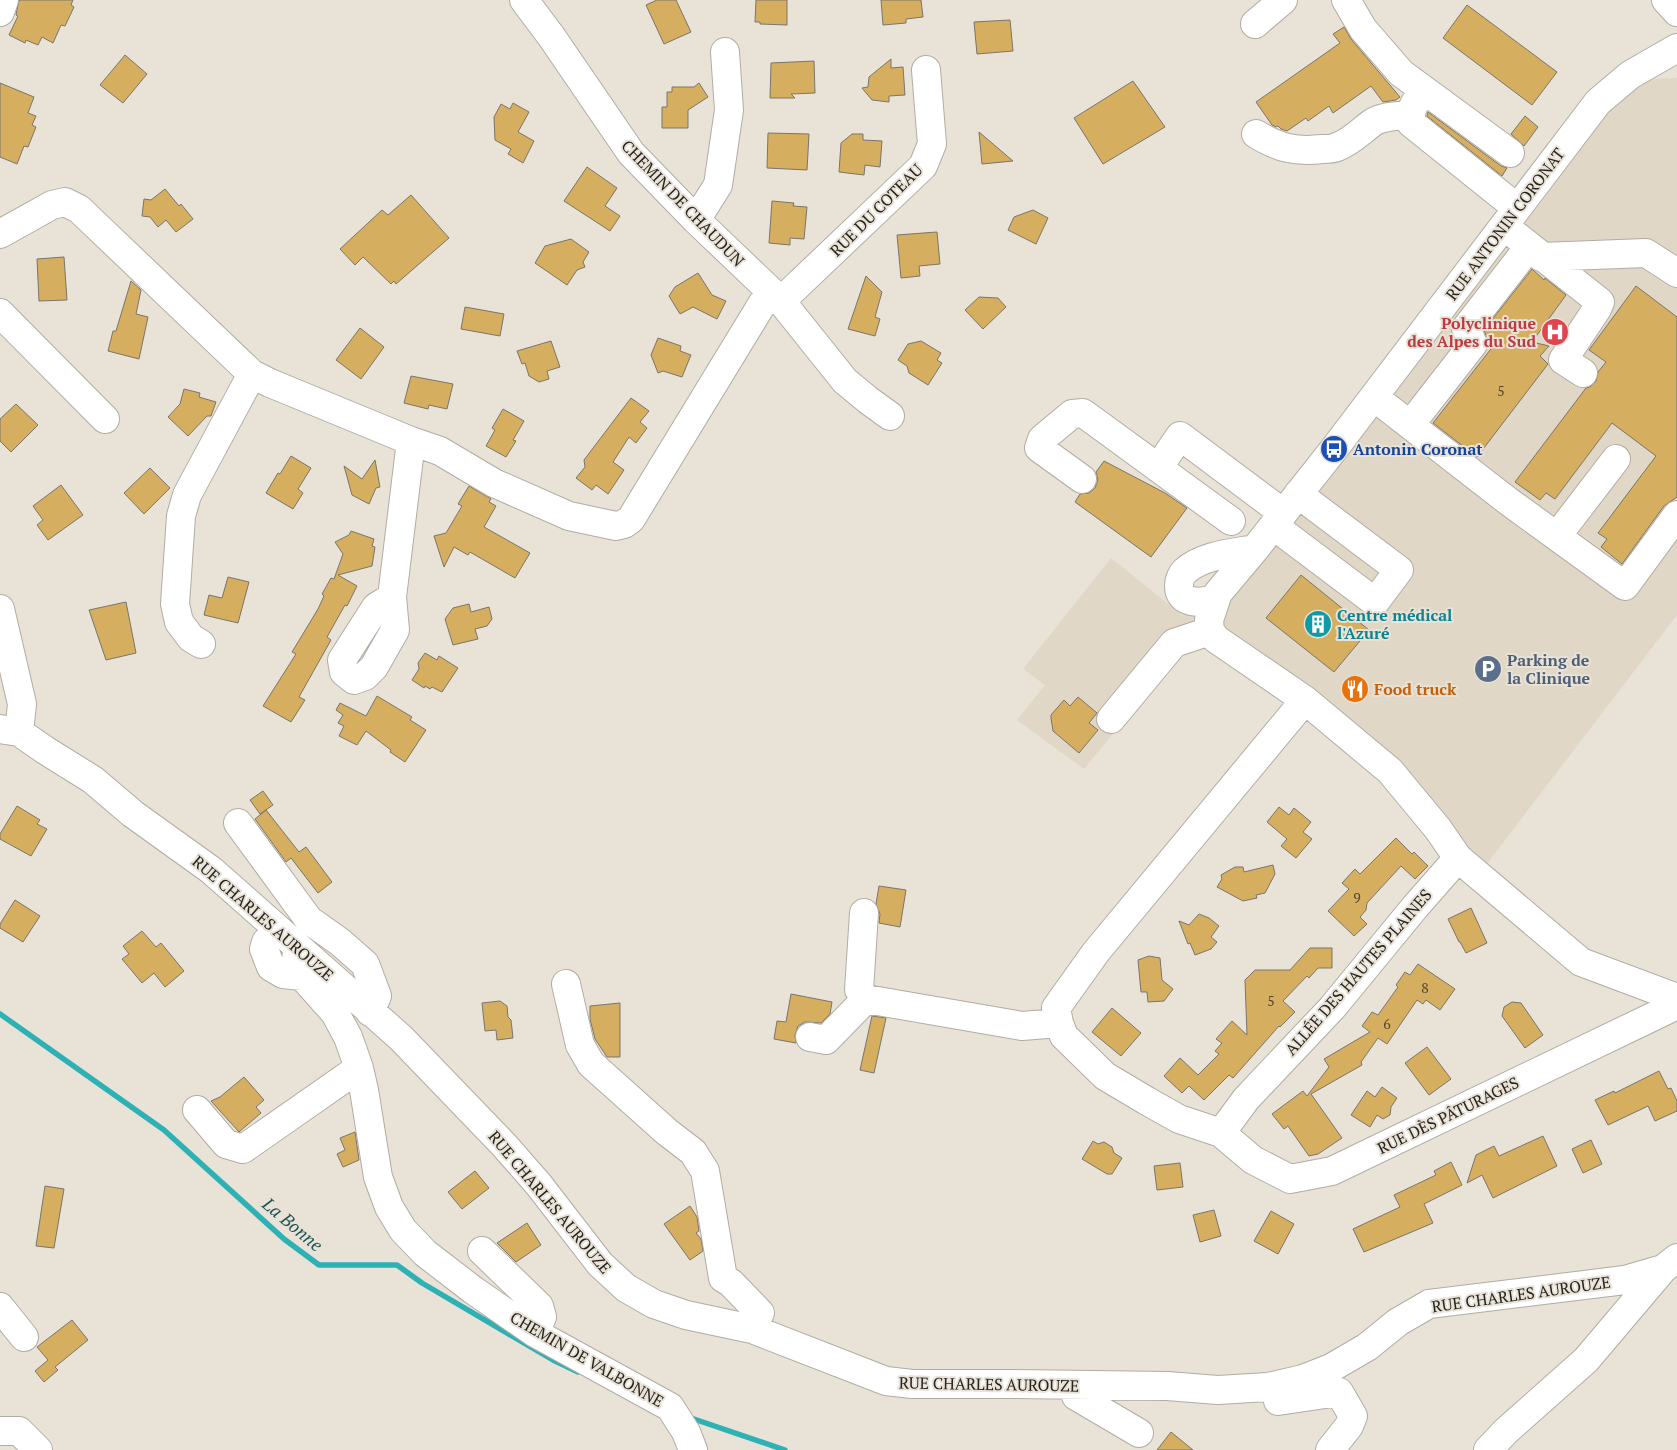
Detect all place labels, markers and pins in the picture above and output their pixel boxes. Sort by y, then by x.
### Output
place label: Polyclinique des Alpes du Sud [1407,312,1536,352]
hospital icon: Polyclinique des Alpes du Sud [1540,317,1570,347]
bus stop icon: Antonin Coronat [1319,434,1349,464]
place label: Antonin Coronat [1353,438,1483,460]
place label: Centre médical l'Azuré [1337,604,1452,644]
building icon: Centre médical l'Azuré [1303,609,1333,639]
place label: Parking de la Clinique [1507,649,1591,689]
parking icon: Parking de la Clinique [1473,654,1503,684]
restaurant icon: Food truck [1340,674,1370,704]
place label: Food truck [1374,678,1457,700]

